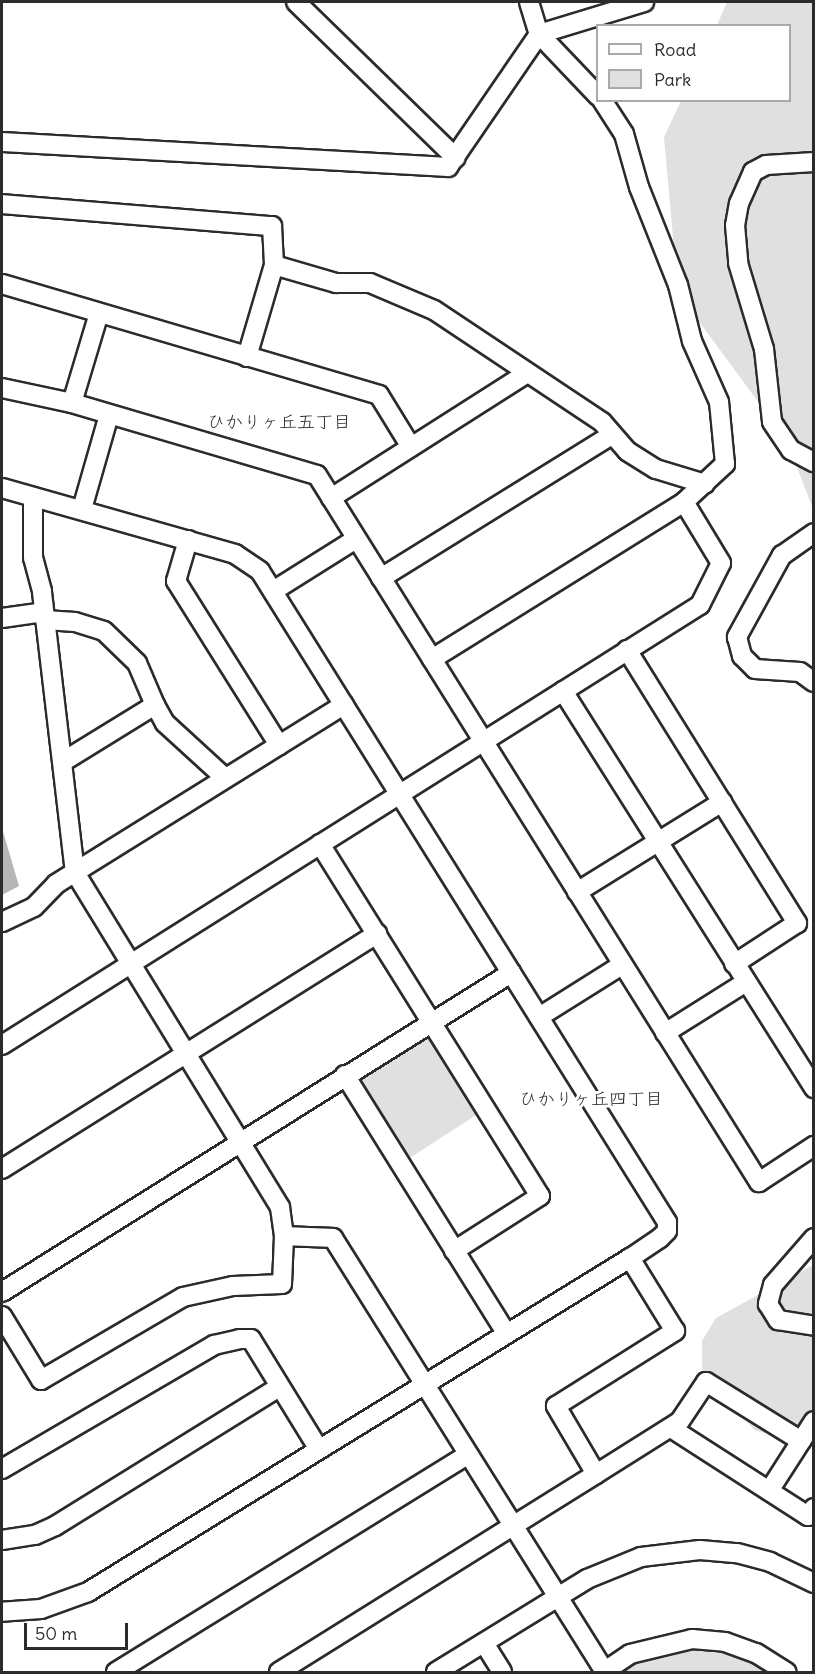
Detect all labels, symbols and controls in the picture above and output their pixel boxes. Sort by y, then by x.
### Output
legend [596,24,791,102]
text: Road [654,38,696,61]
text: Park [654,68,691,91]
district label: ひかりヶ丘五丁目 [207,411,351,433]
district label: ひかりヶ丘四丁目 [519,1088,663,1110]
scale bar [27,1611,130,1649]
text: 50 m [35,1622,77,1645]

